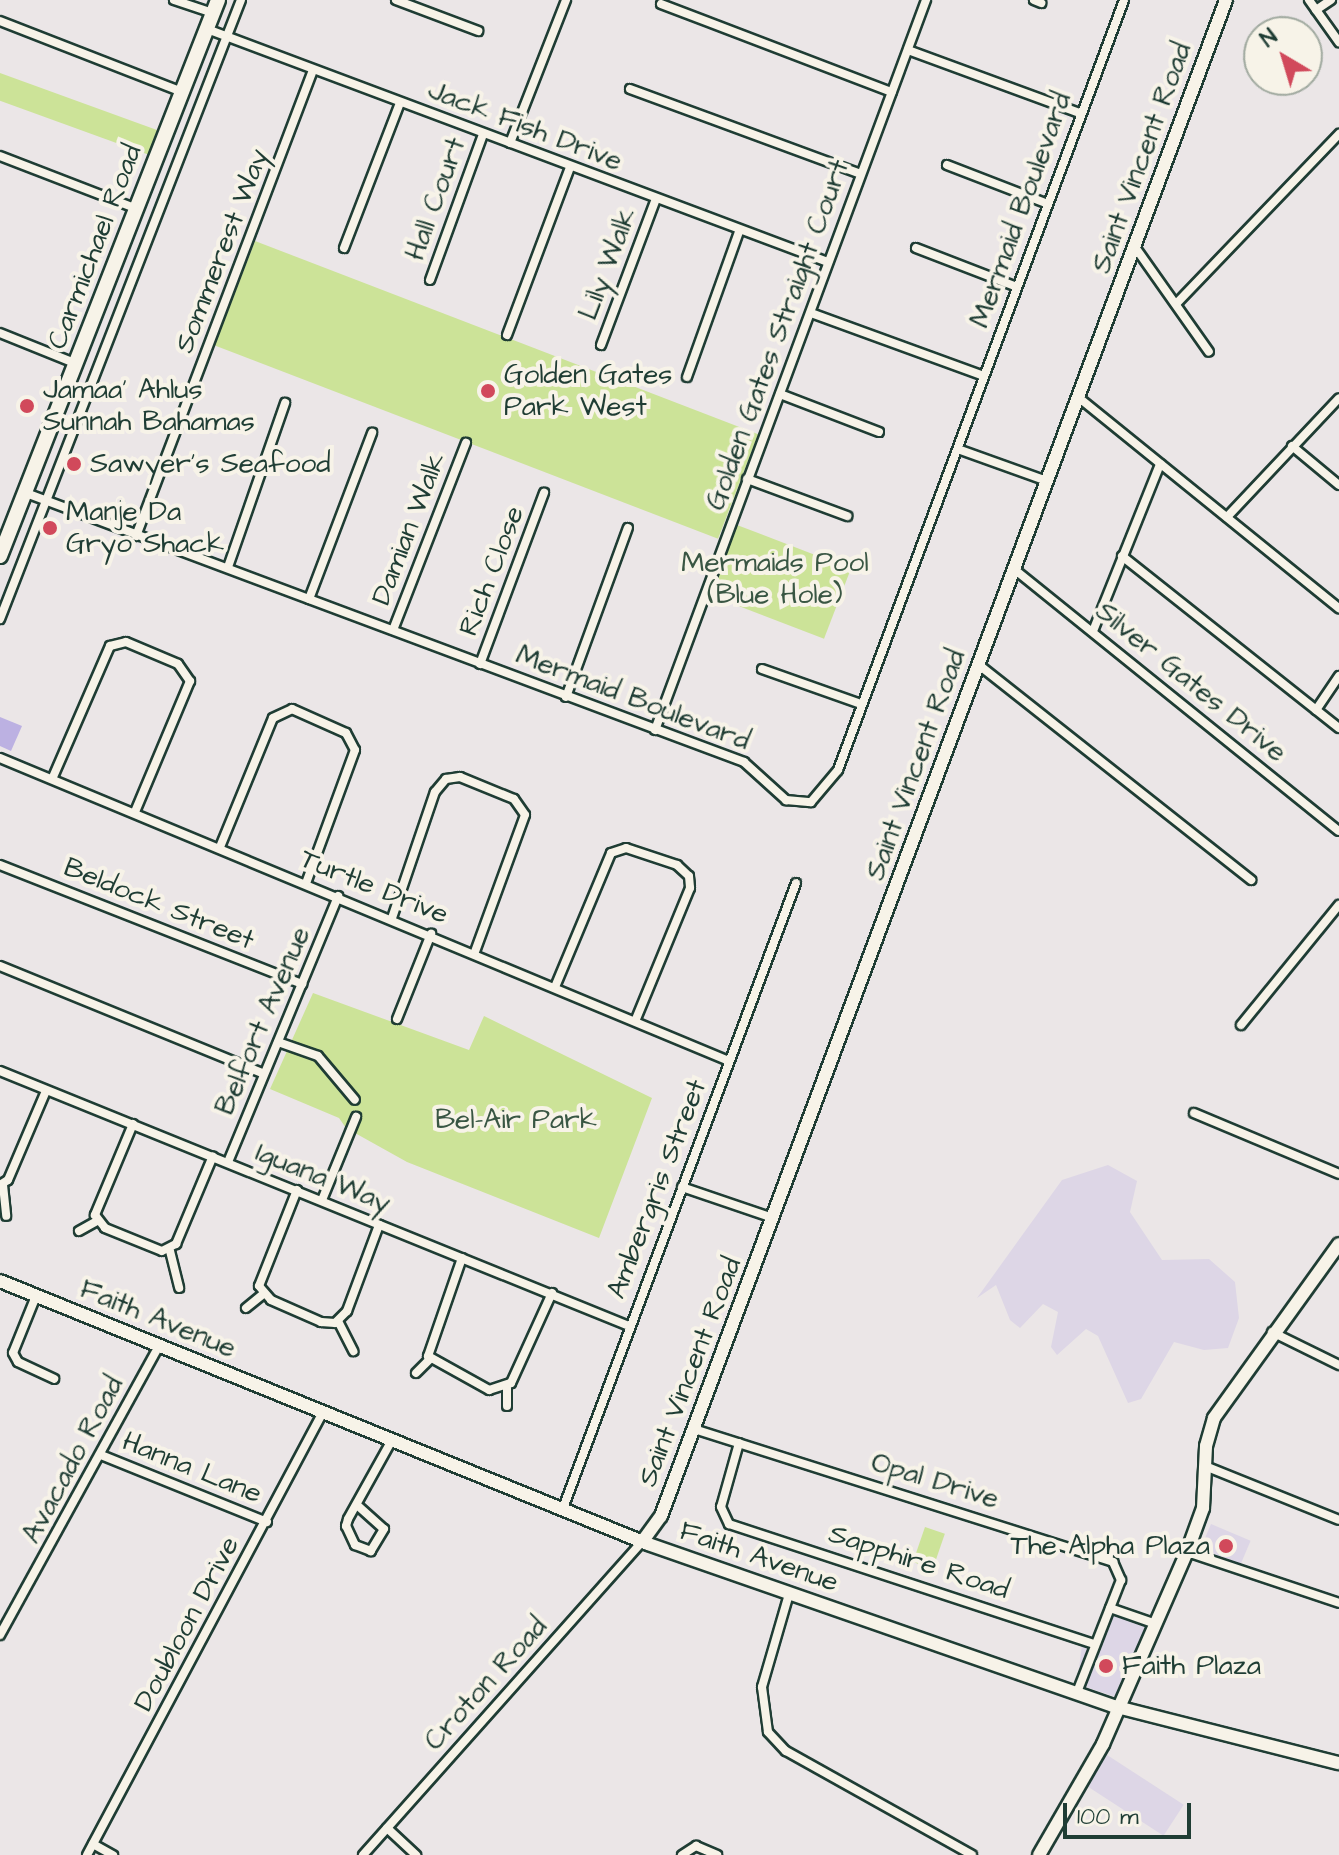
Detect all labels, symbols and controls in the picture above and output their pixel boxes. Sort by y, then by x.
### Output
north arrow [1243,16,1323,96]
text: N [1254,22,1284,55]
street label: Saint Vincent Road [1085,38,1199,278]
street label: Jack Fish Drive [423,74,627,178]
street label: Mermaid Boulevard [963,88,1079,332]
street label: Hall Court [398,133,474,265]
street label: Carmichael Road [41,140,149,354]
street label: Sommerest Way [168,144,276,358]
street label: Golden Gates Straight Court [699,155,857,515]
street label: Lily Walk [571,203,645,325]
place label: Golden Gates Park West [504,358,672,424]
place label: Jamaa' Ahlus Sunnah Bahamas [43,373,255,439]
marker: Golden Gates Park West [479,382,497,400]
marker: Jamaa' Ahlus Sunnah Bahamas [18,397,36,415]
place label: Sawyer's Seafood [90,447,331,481]
street label: Damian Walk [365,448,453,610]
marker: Sawyer's Seafood [65,455,83,473]
place label: Manje Da Gryo Shack [66,495,224,561]
street label: Rich Close [452,501,532,641]
marker: Manje Da Gryo Shack [41,519,59,537]
park label: Mermaids Pool (Blue Hole) [681,546,869,612]
street label: Silver Gates Drive [1089,595,1293,769]
street label: Mermaid Boulevard [511,638,755,758]
street label: Saint Vincent Road [859,645,973,885]
street label: Turtle Drive [295,842,453,932]
street label: Beldock Street [59,851,259,957]
street label: Belfort Avenue [208,922,318,1120]
street label: Ambergris Street [600,1075,714,1303]
park label: Bel-Air Park [435,1103,597,1137]
street label: Iguana Way [251,1136,395,1220]
street label: Saint Vincent Road [631,1253,749,1491]
street label: Faith Avenue [75,1272,241,1366]
street label: Avacado Road [15,1371,131,1549]
street label: Hanna Lane [117,1425,267,1511]
street label: Opal Drive [867,1446,1003,1516]
street label: Faith Avenue [675,1514,843,1600]
street label: Sapphire Road [825,1517,1013,1607]
place label: The Alpha Plaza [1010,1529,1210,1563]
street label: Doubloon Drive [127,1531,247,1717]
marker: The Alpha Plaza [1217,1537,1235,1555]
street label: Croton Road [417,1610,555,1758]
place label: Faith Plaza [1122,1649,1261,1683]
marker: Faith Plaza [1097,1657,1115,1675]
scale bar [1067,1787,1195,1837]
text: 100 m [1077,1800,1139,1834]

